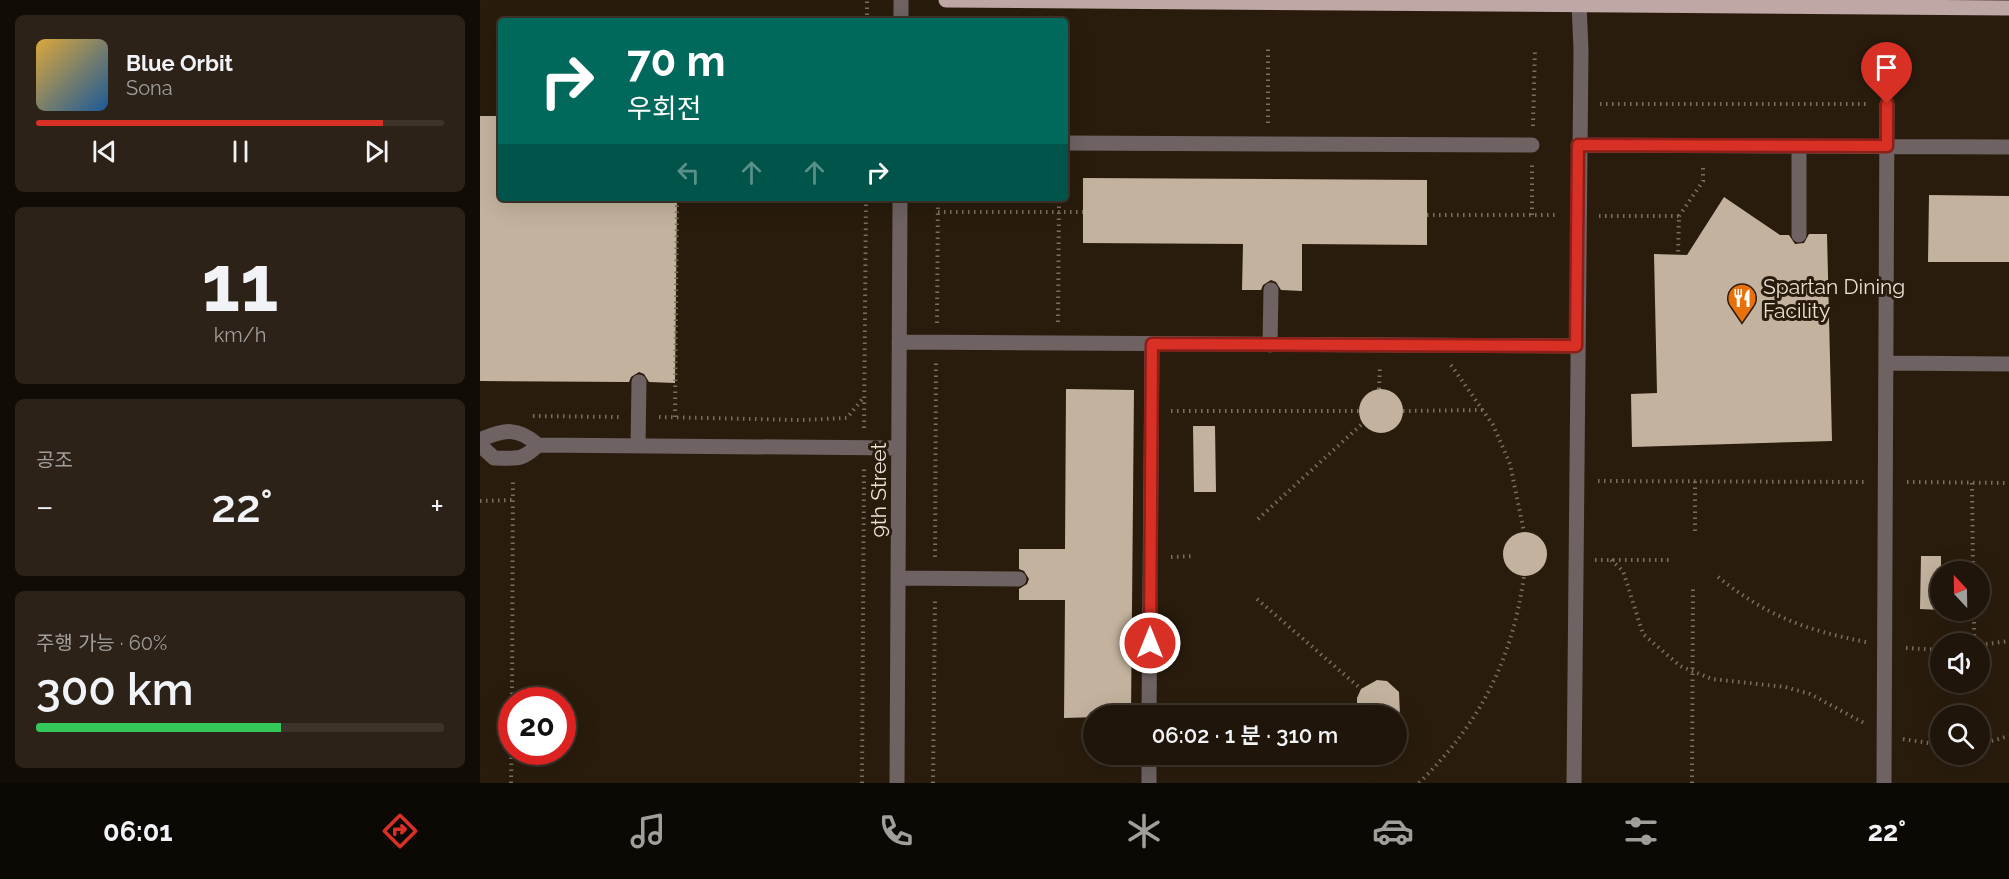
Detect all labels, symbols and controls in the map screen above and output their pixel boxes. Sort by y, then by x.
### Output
text: 70 m [627,37,726,86]
icon: right [528,42,606,120]
pin [1861,42,1912,104]
text: Blue Orbit [126,50,233,76]
icon: arrive [1870,51,1903,84]
text: Sona [126,76,173,100]
text: 우회전 [627,93,702,124]
icon: previous [88,135,121,168]
icon: pause [224,135,257,168]
icon: next [360,135,393,168]
icon: left [672,156,705,189]
icon: ahead [735,156,768,189]
icon: ahead [798,156,831,189]
icon: right [861,156,894,189]
text: 11 [201,238,279,329]
place label: Spartan Dining Facility [1763,274,1905,323]
restaurant icon: Spartan Dining Facility [1726,282,1758,324]
text: km/h [214,323,266,347]
street label: 9th Street [866,442,891,538]
text: 공조 [36,448,73,472]
text: 22° [211,480,273,533]
text: − [36,487,54,526]
text: + [430,487,444,526]
north arrow [1930,561,1990,621]
map controls [1930,561,1990,765]
position arrow [1118,611,1182,675]
text: 주행 가능 · 60% [36,631,167,655]
button: sound [1930,633,1990,693]
text: 300 km [36,663,193,716]
speed limit sign: 20 [498,687,576,765]
button: search [1930,705,1990,765]
text: 06:02 · 1 분 · 310 m [1152,722,1338,748]
icon: directions [379,810,421,852]
icon: music [627,810,669,852]
icon: phone [875,810,917,852]
icon: climate [1123,810,1165,852]
icon: car [1372,810,1414,852]
icon: filters [1620,810,1662,852]
text: 06:01 [103,816,173,847]
text: 22° [1868,816,1906,847]

